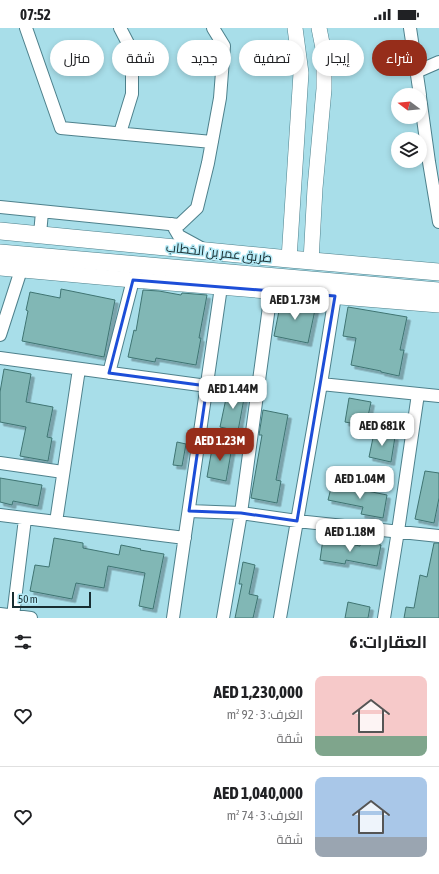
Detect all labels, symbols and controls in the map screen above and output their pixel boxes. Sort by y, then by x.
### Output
text: 07:52 [20,6,51,23]
chip: منزل [50,40,104,76]
chip: شقة [112,40,169,76]
chip: جديد [177,40,231,76]
chip: تصفية [239,40,304,76]
chip: إيجار [312,40,364,76]
chip: شراء [372,40,427,76]
north arrow [391,88,427,124]
map controls [391,88,427,168]
button: layers [391,132,427,168]
street label: طريق عمر بن الخطاب [165,239,273,266]
pin: AED 1.73M [249,287,341,321]
text: AED 1.73M [270,292,320,307]
pin: AED 1.44M [187,376,279,410]
text: AED 1.44M [208,381,258,396]
pin: AED 681K [341,413,423,447]
text: AED 681K [359,418,405,433]
pin: AED 1.23M [174,428,266,462]
text: AED 1.23M [195,433,245,448]
pin: AED 1.04M [314,466,406,500]
text: AED 1.04M [335,471,385,486]
pin: AED 1.18M [304,519,396,553]
text: AED 1.18M [325,524,375,539]
scale bar [12,590,91,609]
text: 50 m [18,593,38,605]
icon: filters [12,631,34,653]
text: العقارات: 6 [349,632,427,652]
text: AED 1,230,000 [214,682,303,702]
icon: home [347,692,395,740]
icon: heart [12,705,34,727]
text: الغرف: 3 · 92 m² [227,707,303,722]
text: شقة [276,731,303,746]
text: AED 1,040,000 [214,783,303,803]
icon: home [347,793,395,841]
icon: heart [12,806,34,828]
text: الغرف: 3 · 74 m² [227,808,303,823]
text: شقة [276,832,303,847]

